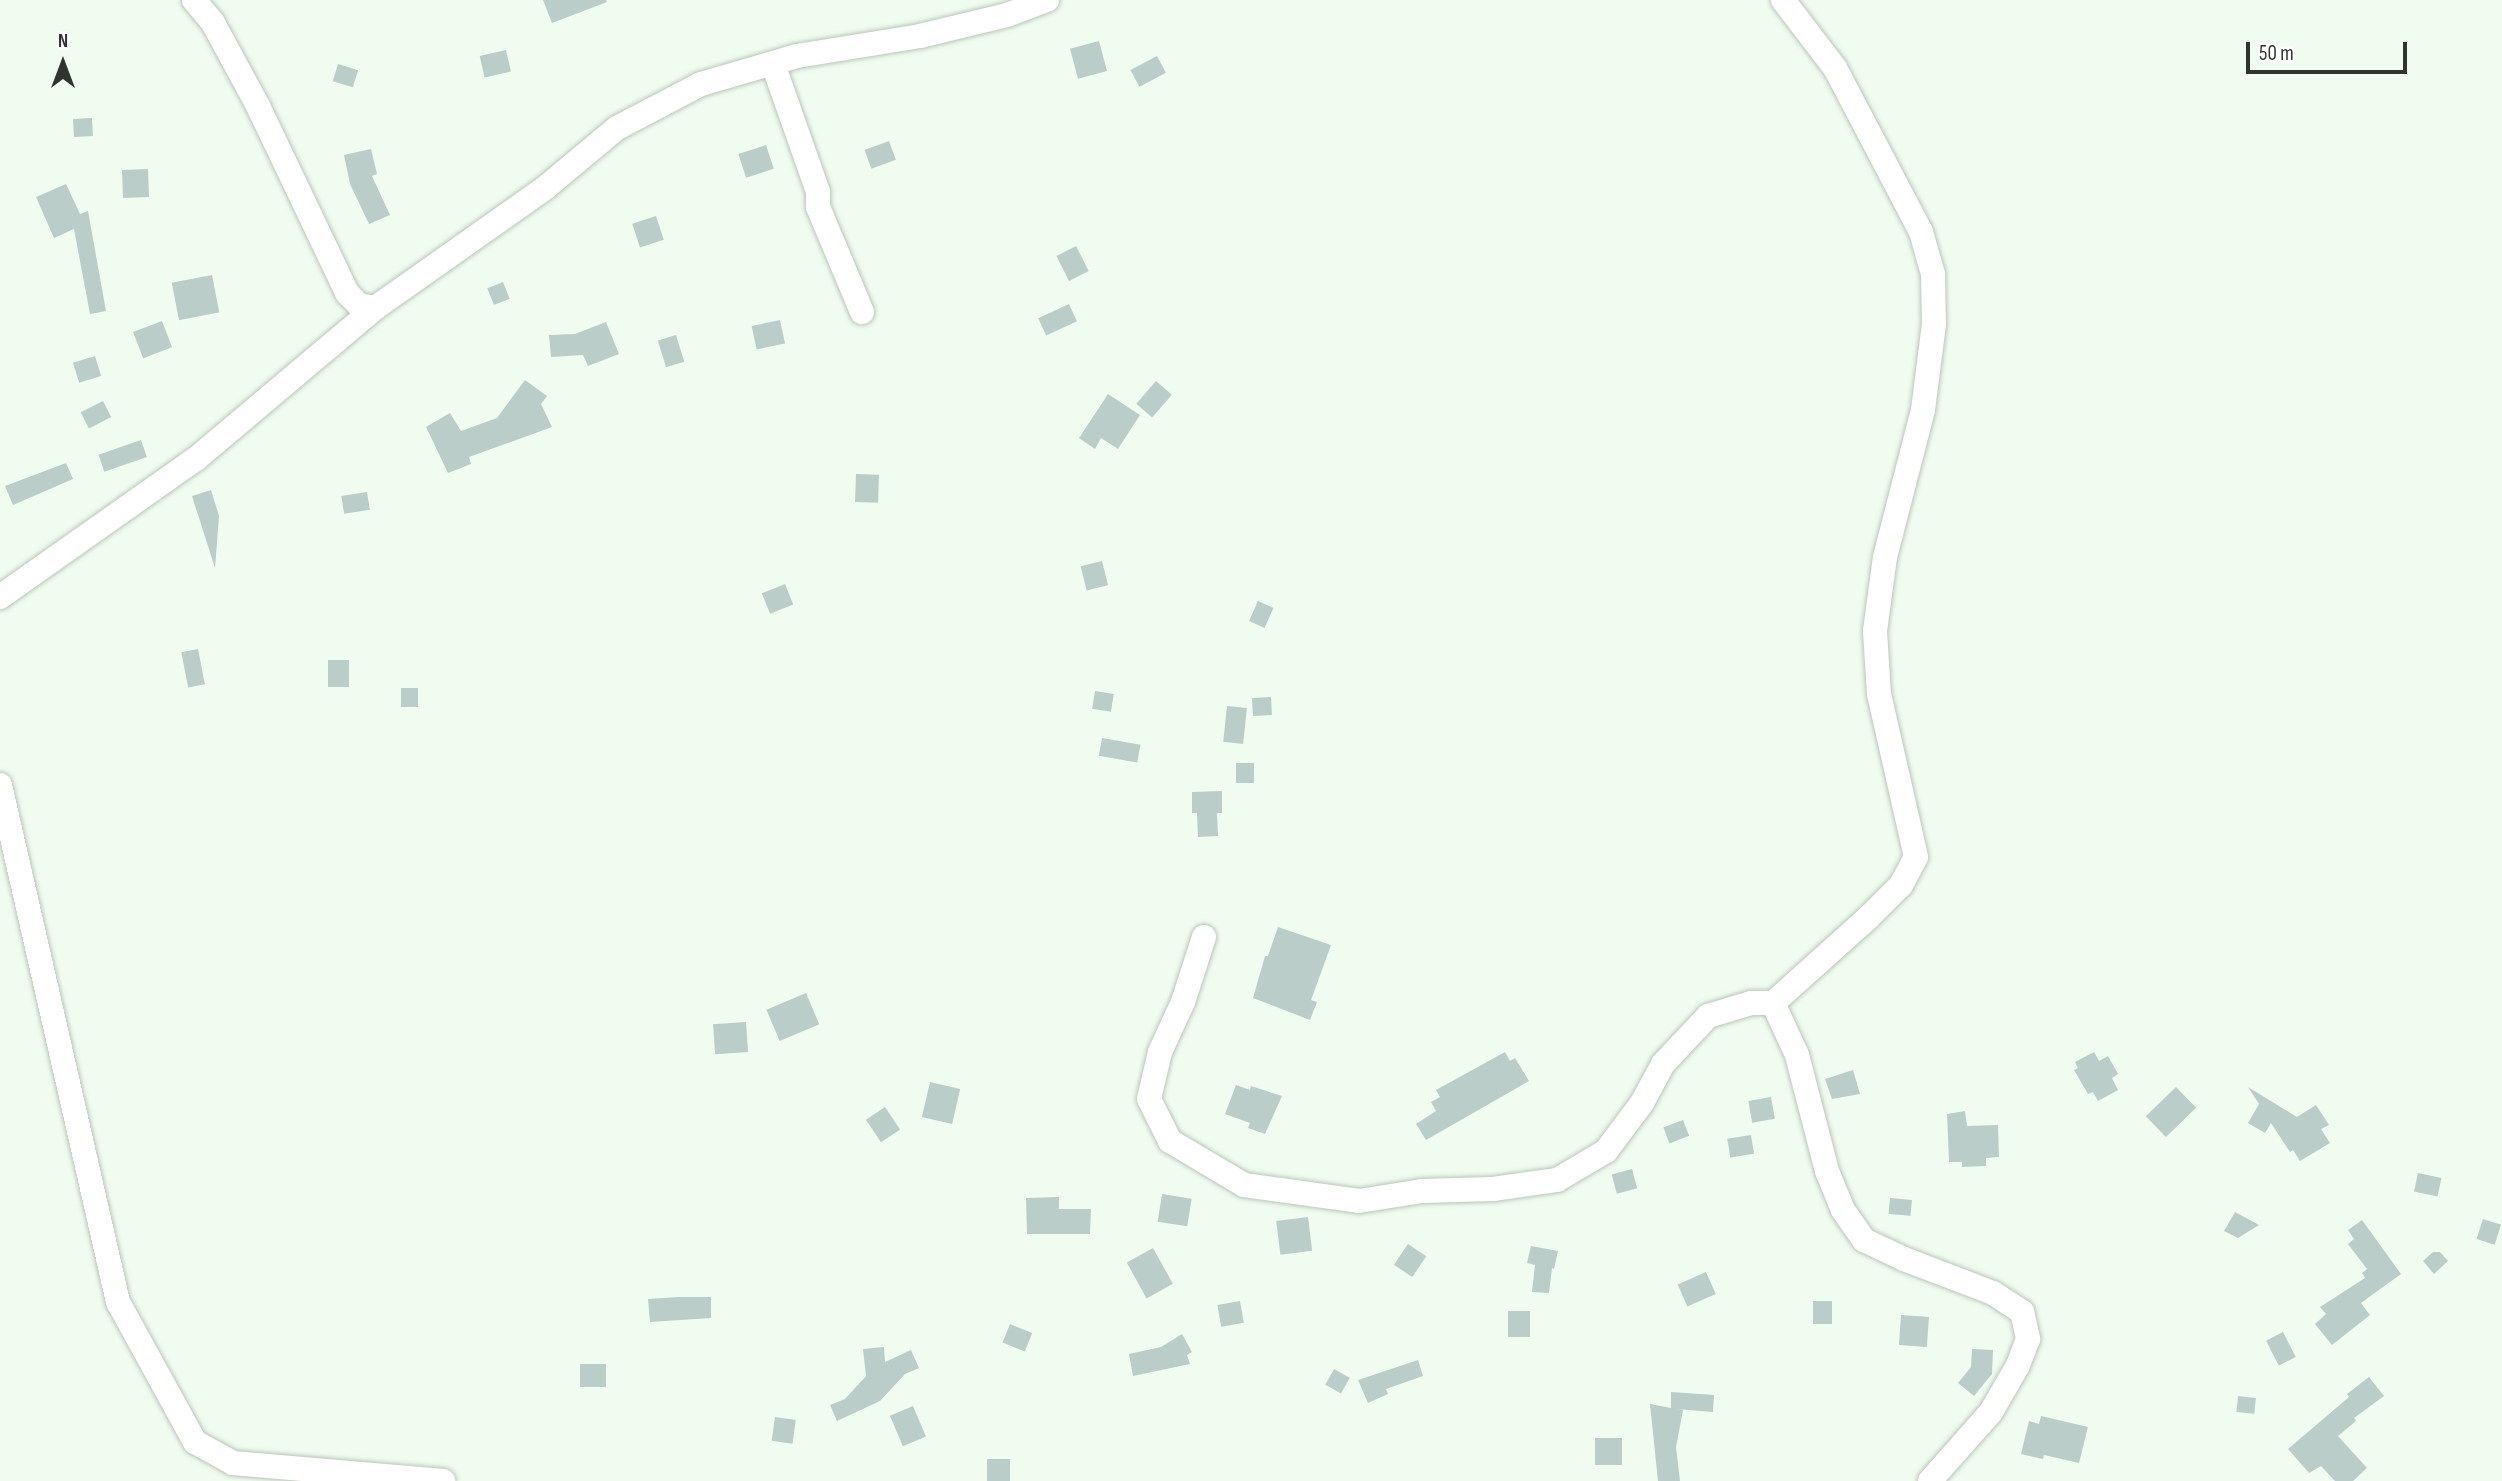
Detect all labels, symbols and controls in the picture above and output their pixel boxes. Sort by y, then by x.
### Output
north arrow [28,28,98,98]
scale bar [2250,28,2411,72]
text: N [58,30,68,53]
text: 50 m [2259,41,2294,66]

